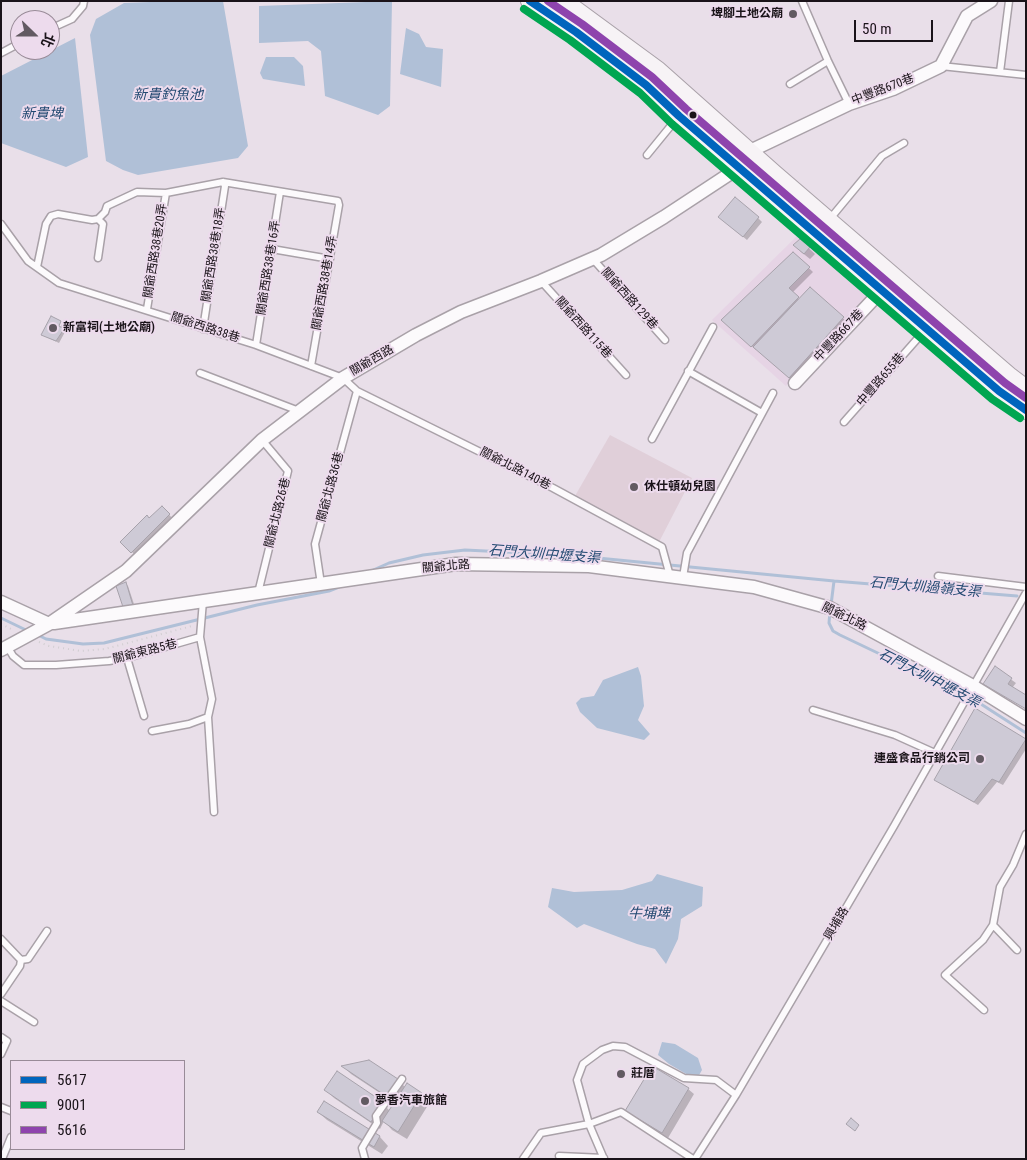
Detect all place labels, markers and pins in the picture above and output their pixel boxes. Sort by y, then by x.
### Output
place label: 埤腳土地公廟 [711,7,783,21]
marker: 埤腳土地公廟 [787,8,799,20]
unlabelled marker [688,110,698,120]
place label: 新富祠(土地公廟) [63,321,155,335]
marker: 新富祠(土地公廟) [47,322,59,334]
place label: 休仕頓幼兒園 [644,480,716,494]
marker: 休仕頓幼兒園 [628,481,640,493]
place label: 連盛食品行銷公司 [874,752,970,766]
marker: 連盛食品行銷公司 [974,753,986,765]
place label: 莊厝 [631,1067,655,1081]
marker: 莊厝 [615,1068,627,1080]
place label: 夢香汽車旅館 [375,1094,447,1108]
marker: 夢香汽車旅館 [359,1095,371,1107]

